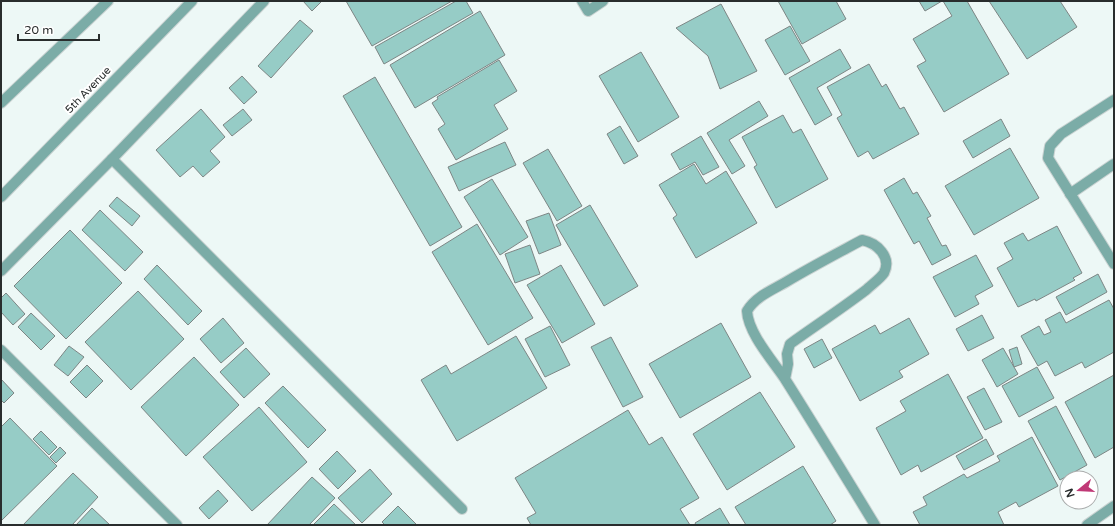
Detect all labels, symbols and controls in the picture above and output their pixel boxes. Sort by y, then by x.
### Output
scale bar [18,16,99,42]
text: 20 m [24,23,53,37]
street label: 5th Avenue [62,64,114,116]
north arrow [1059,470,1099,510]
text: N [1062,487,1078,499]

